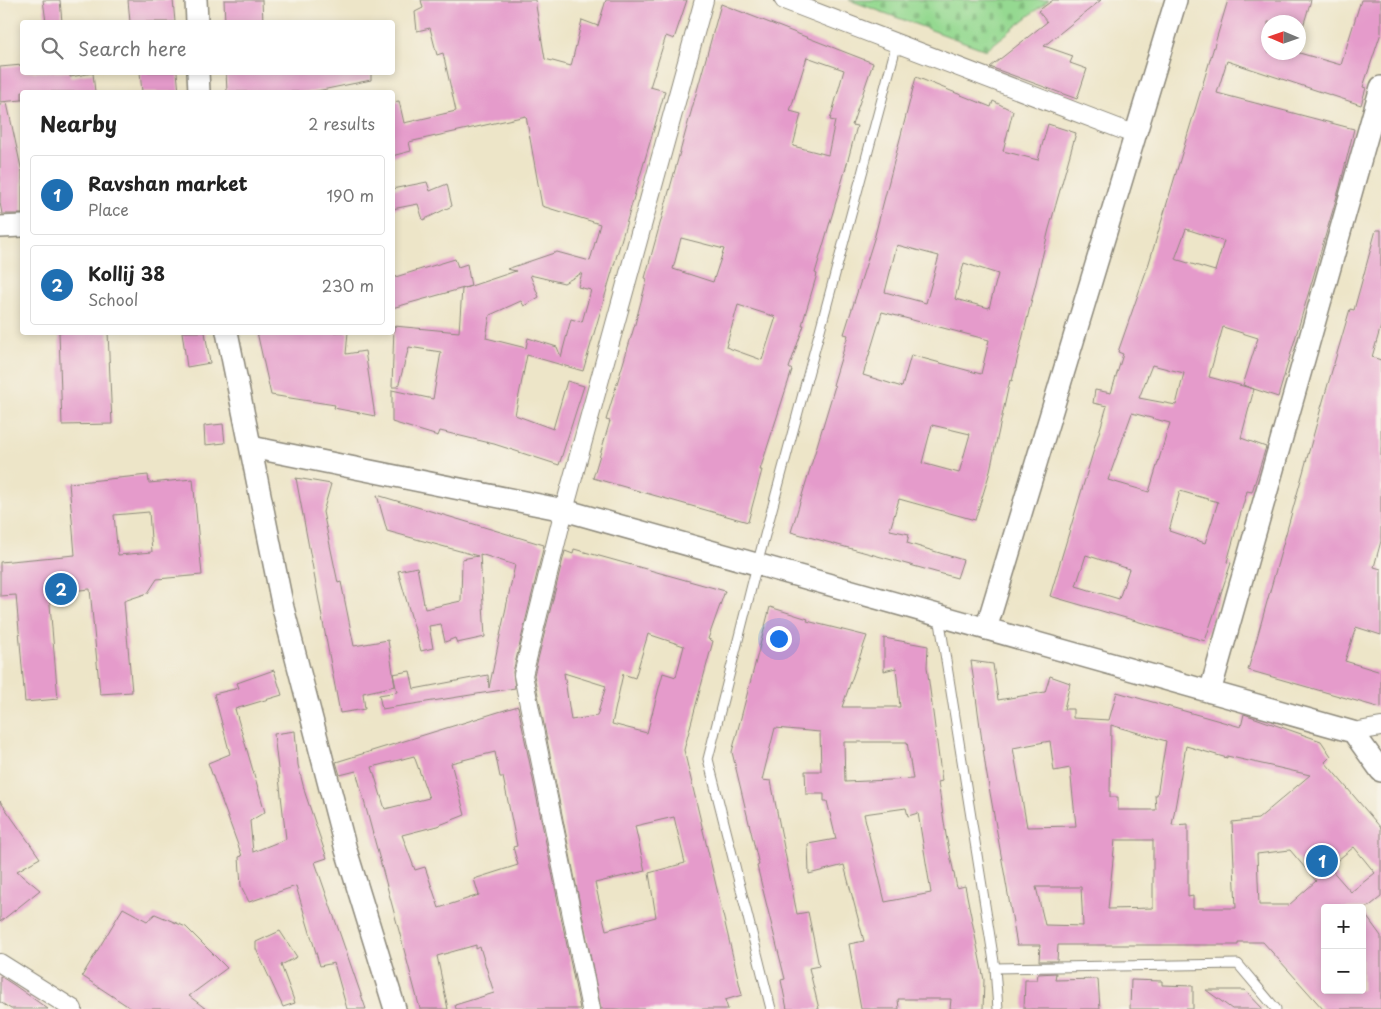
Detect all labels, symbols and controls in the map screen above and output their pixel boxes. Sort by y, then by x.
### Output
north arrow [1261,15,1306,60]
search box [20,20,395,75]
icon: search [38,34,66,62]
text: Search here [78,34,187,62]
text: Nearby [40,107,117,139]
text: 2 results [308,111,375,135]
text: Ravshan market [88,169,248,197]
text: 1 [53,183,61,207]
text: 190 m [326,183,374,207]
text: Place [88,197,129,221]
text: Kollij 38 [88,259,165,287]
text: 2 [51,273,63,297]
text: 230 m [322,273,374,297]
text: School [88,287,138,311]
pin: 2 [45,570,77,608]
your location [766,626,792,652]
pin: 1 [1306,842,1338,880]
map controls [1321,904,1366,994]
button: + [1321,904,1366,949]
button: − [1321,949,1366,994]

